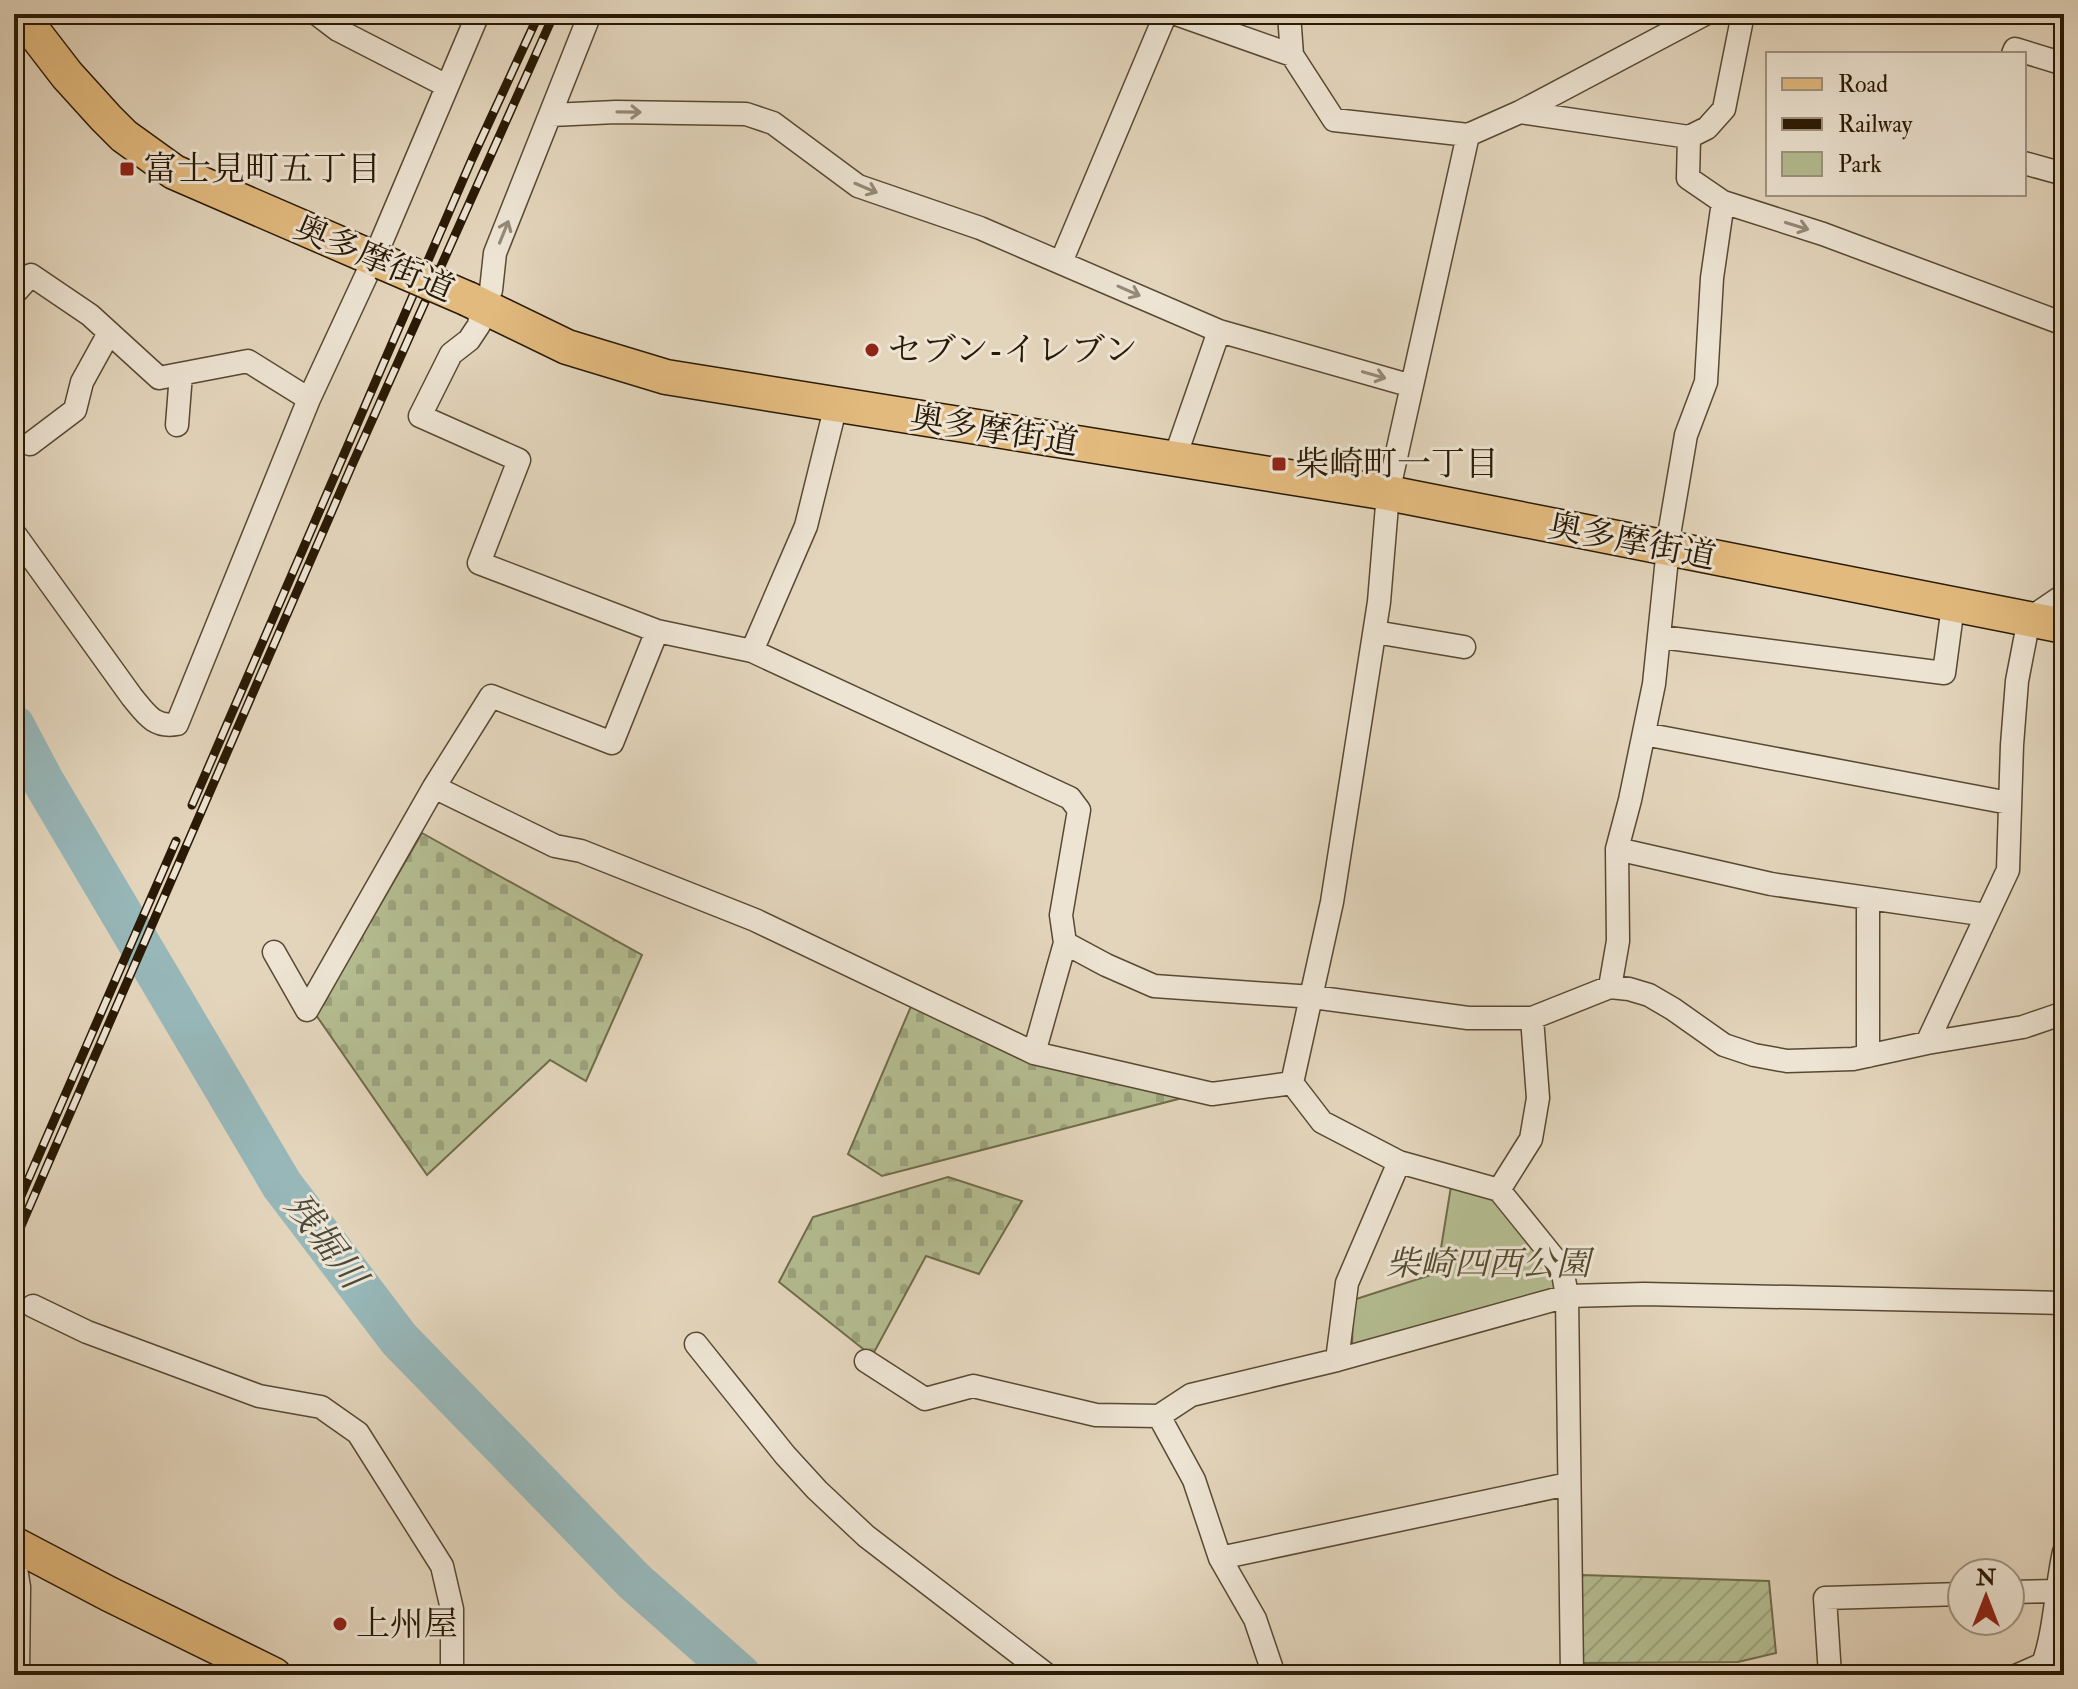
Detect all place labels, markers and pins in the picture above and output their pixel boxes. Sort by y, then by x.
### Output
place label: 富士見町五丁目 [143,148,381,191]
marker: 富士見町五丁目 [118,160,136,178]
place label: セブン-イレブン [888,329,1138,372]
marker: セブン-イレブン [863,341,881,359]
place label: 柴崎町一丁目 [1295,443,1499,486]
marker: 柴崎町一丁目 [1270,455,1288,473]
place label: 上州屋 [356,1603,458,1646]
marker: 上州屋 [331,1615,349,1633]

